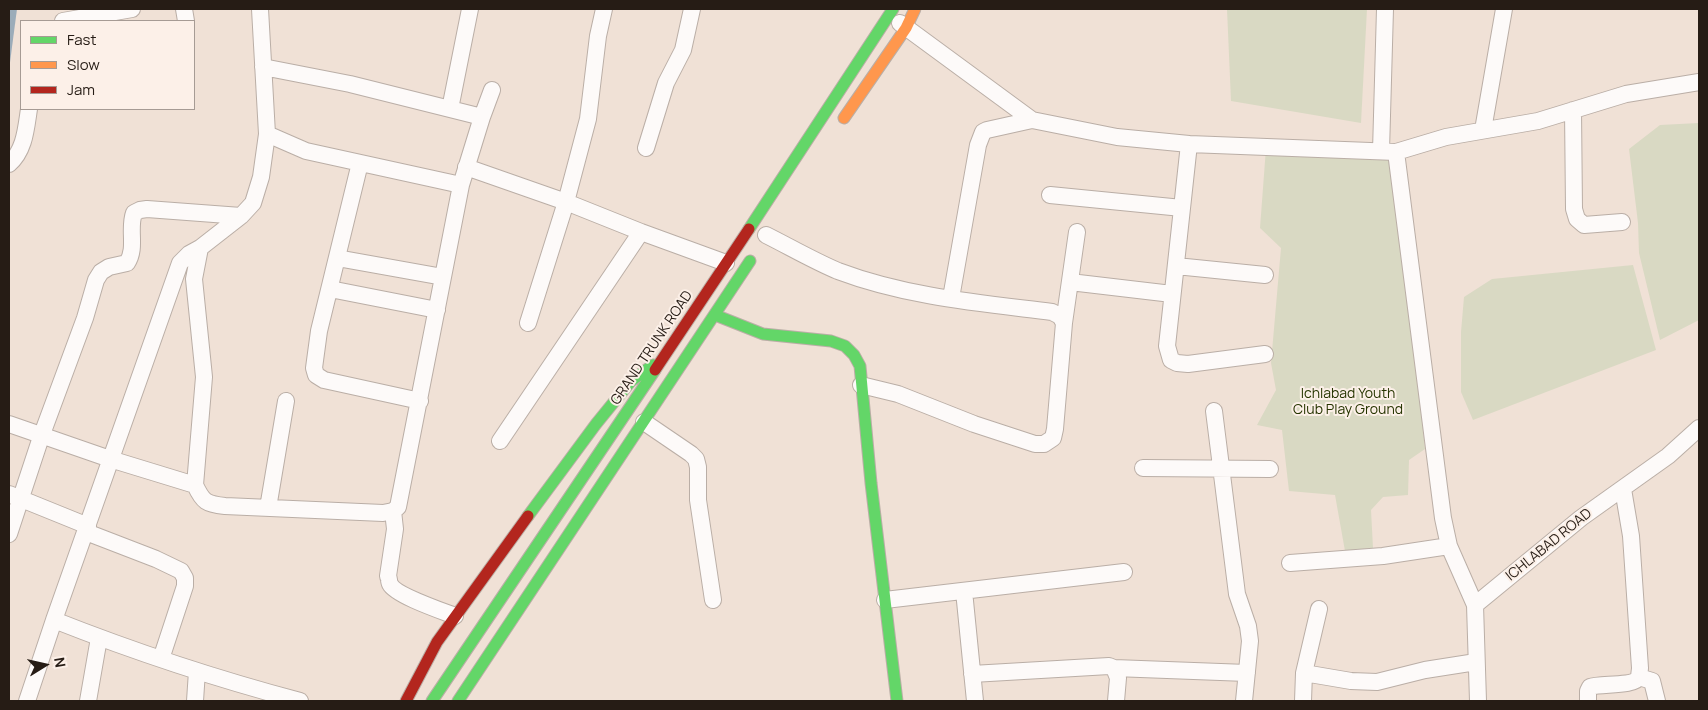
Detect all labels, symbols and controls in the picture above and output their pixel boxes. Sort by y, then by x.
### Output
legend [20,20,195,110]
text: Fast [67,29,96,50]
text: Slow [67,54,100,75]
text: Jam [67,79,95,100]
street label: GRAND TRUNK ROAD [608,288,696,408]
park label: Ichlabad Youth Club Play Ground [1293,386,1403,418]
street label: ICHLABAD ROAD [1503,505,1595,585]
north arrow [20,640,70,690]
text: N [50,656,70,669]

